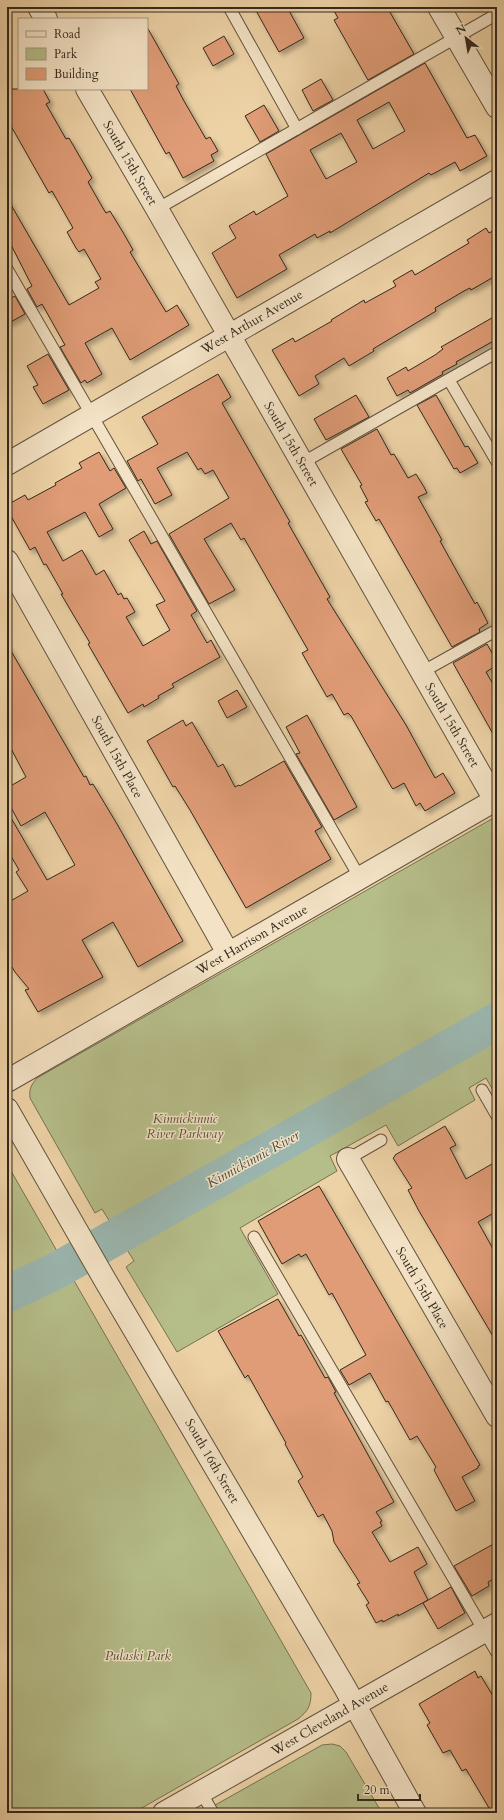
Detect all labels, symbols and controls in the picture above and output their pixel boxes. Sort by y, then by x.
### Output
legend [18,18,148,90]
north arrow [446,18,486,58]
text: N [453,21,469,39]
text: Road [54,26,81,42]
text: Park [54,46,78,62]
text: Building [54,66,99,82]
street label: South 15th Street [99,117,161,209]
street label: West Arthur Avenue [197,285,306,359]
street label: South 15th Street [260,398,322,490]
street label: South 15th Street [421,679,483,771]
street label: South 15th Place [87,712,147,802]
street label: West Harrison Avenue [192,901,311,980]
park label: Kinnickinnic River Parkway [146,1110,224,1143]
water label: Kinnickinnic River [203,1125,303,1192]
street label: South 15th Place [391,1244,453,1332]
street label: South 16th Street [181,1415,243,1507]
park label: Pulaski Park [105,1647,171,1665]
street label: West Cleveland Avenue [267,1678,392,1760]
scale bar [358,1776,420,1802]
text: 20 m [364,1782,391,1798]

